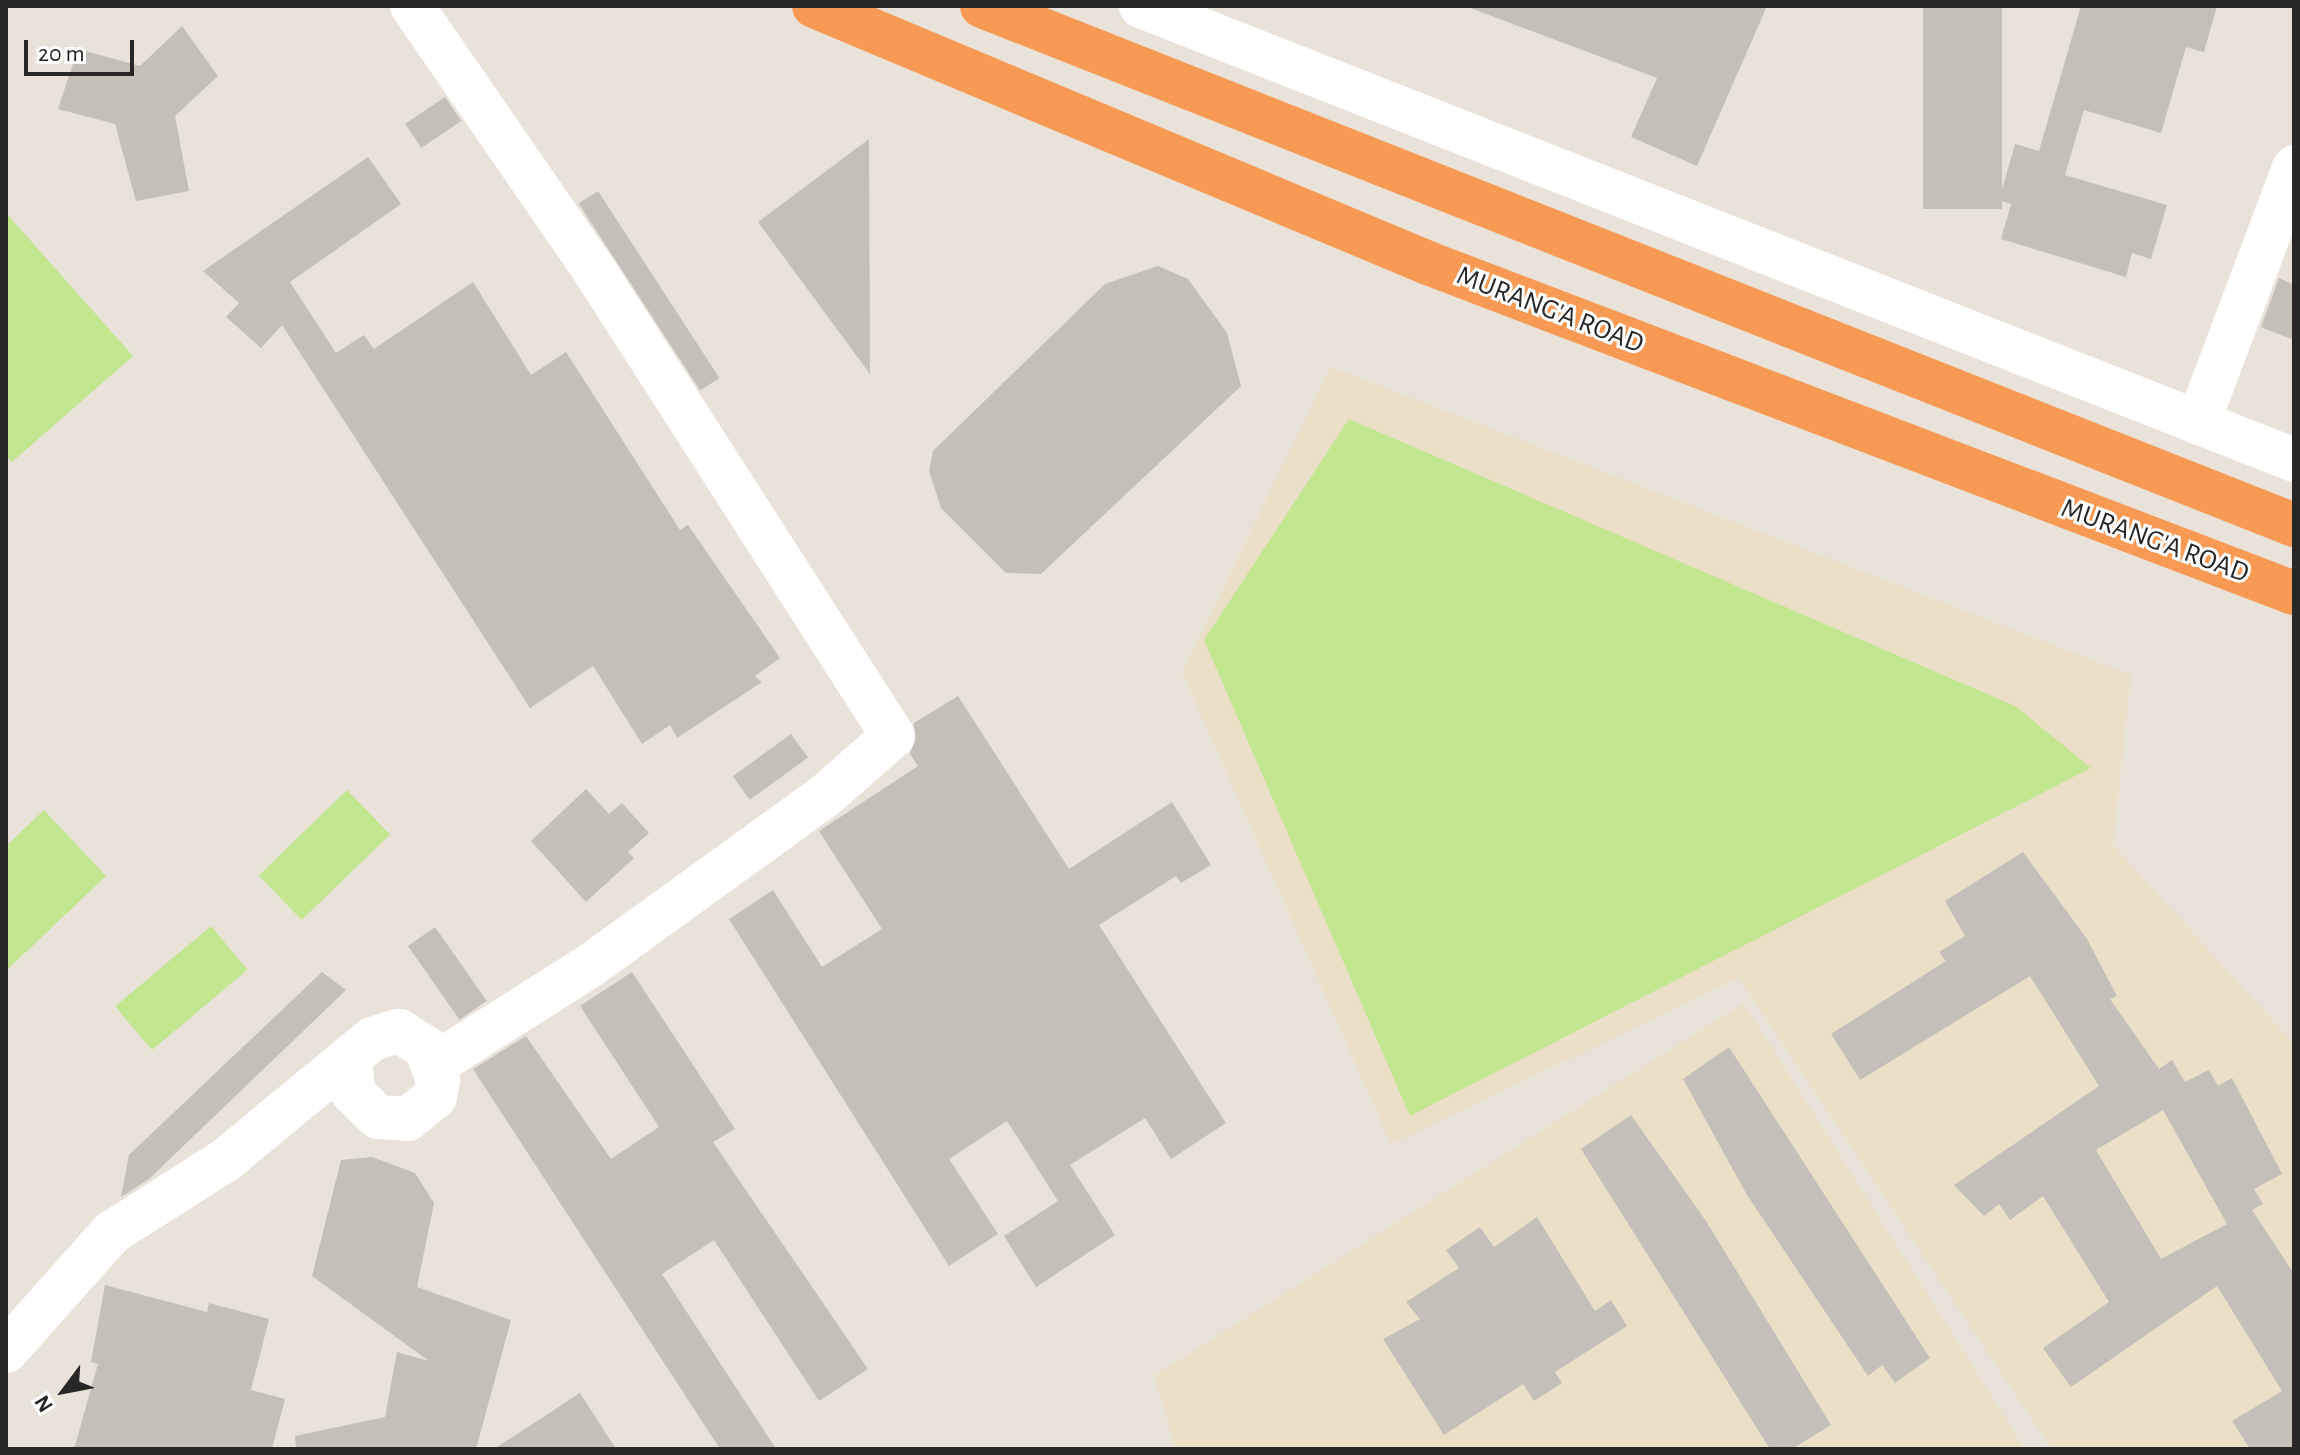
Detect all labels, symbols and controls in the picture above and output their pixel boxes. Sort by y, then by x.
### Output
scale bar [28,24,138,74]
text: 20 m [38,42,85,66]
street label: MURANG'A ROAD [1452,259,1648,361]
street label: MURANG'A ROAD [2056,491,2254,591]
north arrow [24,1351,104,1431]
text: N [30,1391,57,1416]

